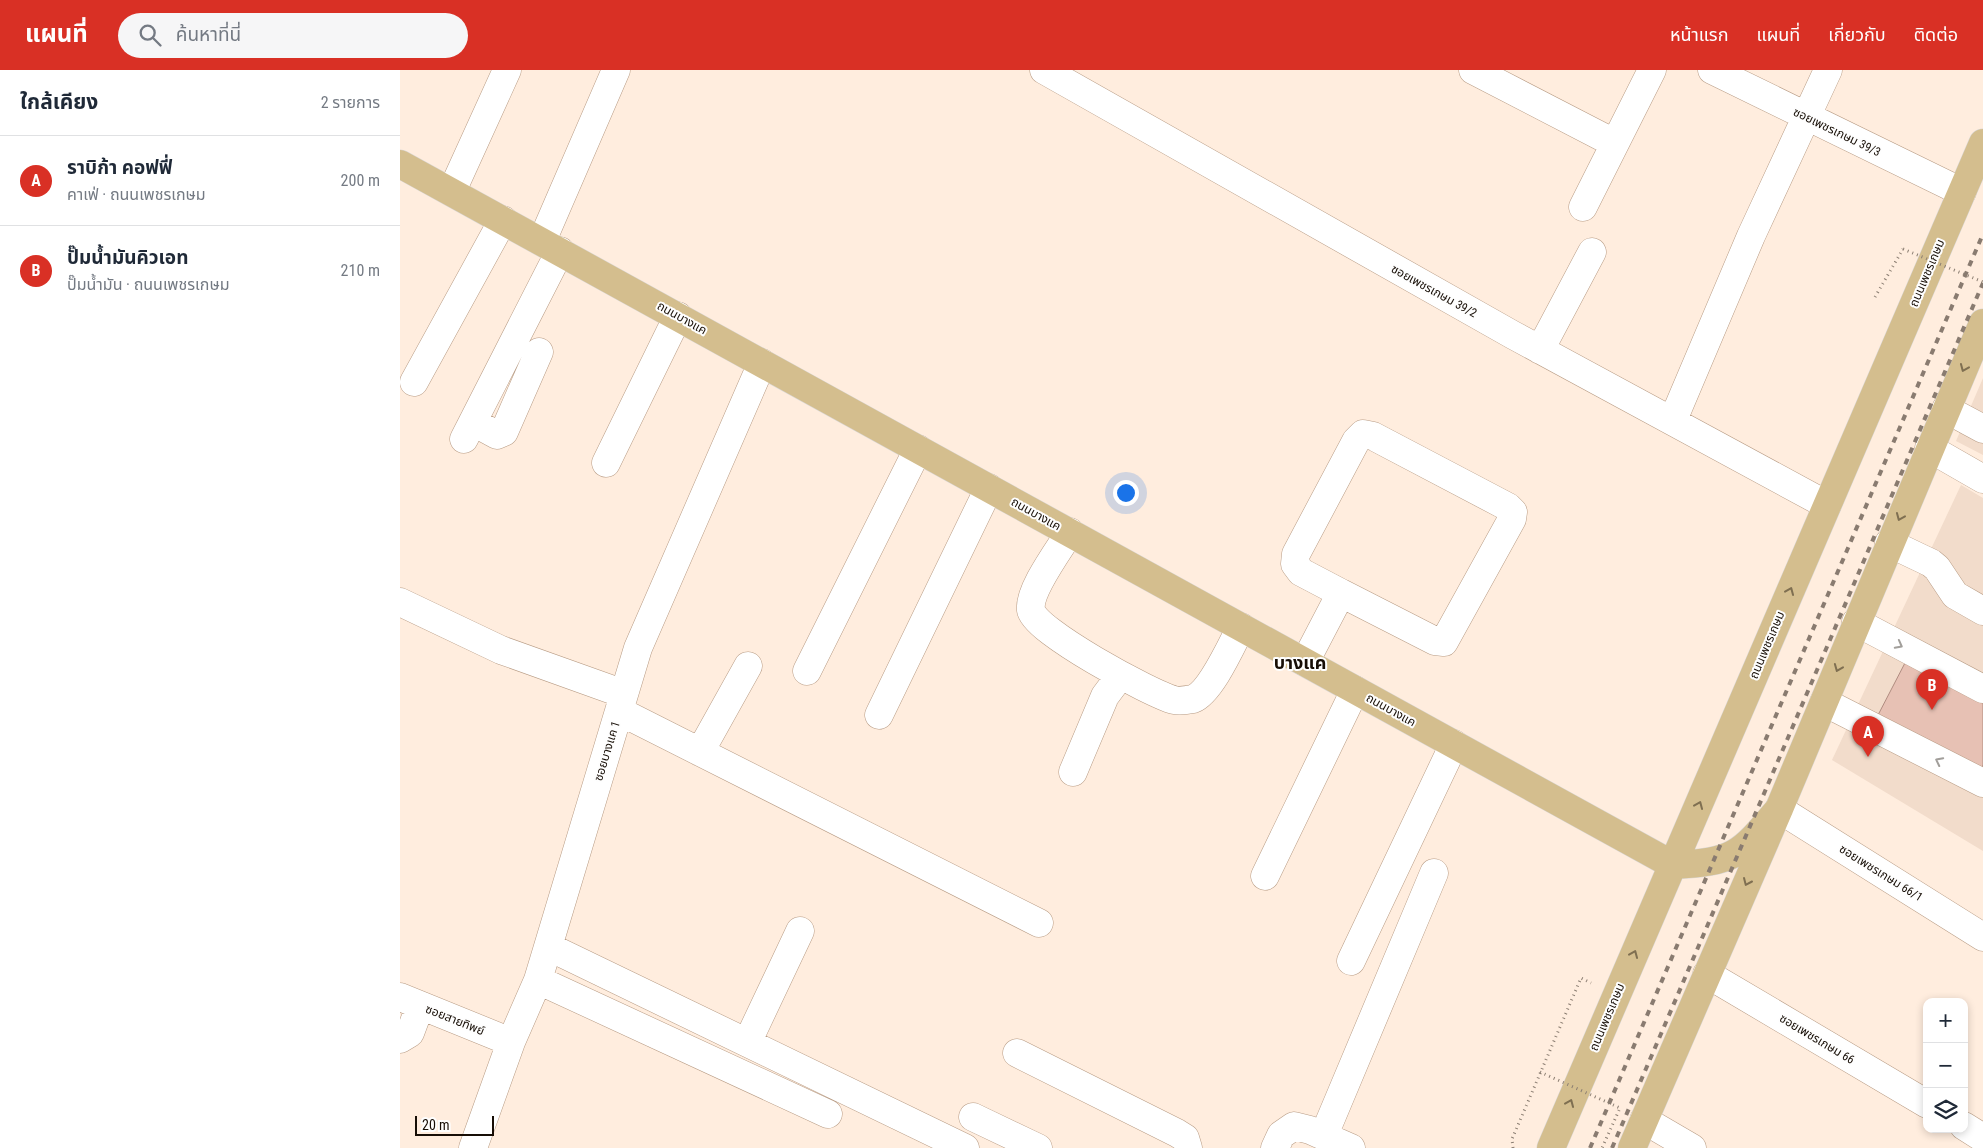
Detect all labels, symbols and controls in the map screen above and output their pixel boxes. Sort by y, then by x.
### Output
search box [118,13,468,58]
text: แผนที่ [25,20,88,48]
icon: search [136,21,164,49]
text: ค้นหาที่นี่ [176,23,241,46]
text: หน้าแรก [1670,24,1728,45]
text: แผนที่ [1756,24,1800,45]
text: เกี่ยวกับ [1828,24,1886,45]
text: ติดต่อ [1914,24,1958,45]
text: ใกล้เคียง [20,90,98,114]
text: 2 รายการ [321,93,380,112]
street label: ซอยเพชรเกษม 39/3 [1791,105,1883,159]
text: ราบิก้า คอฟฟี่ [67,156,172,179]
text: A [31,171,41,190]
text: 200 m [341,171,380,190]
text: คาเฟ่ · ถนนเพชรเกษม [67,185,206,204]
street label: ถนนเพชรเกษม [1907,237,1947,309]
text: ปั๊มน้ำมันคิวเอท [67,246,188,269]
text: B [32,261,40,280]
text: 210 m [341,261,380,280]
street label: ซอยเพชรเกษม 39/2 [1389,262,1479,320]
text: ปั๊มน้ำมัน · ถนนเพชรเกษม [67,275,229,294]
street label: ถนนบางแค [655,299,709,337]
one-way arrow [1959,363,1970,372]
your location [1113,480,1139,506]
street label: ถนนบางแค [1009,495,1063,533]
one-way arrow [1895,512,1906,521]
one-way arrow [1784,587,1795,596]
street label: ถนนเพชรเกษม [1747,609,1787,681]
one-way arrow [1894,639,1903,649]
district label: บางแค [1274,652,1326,673]
one-way arrow [1833,663,1843,671]
pin: B [1916,669,1948,710]
street label: ถนนบางแค [1364,691,1418,729]
pin: A [1852,716,1884,757]
street label: ซอยบางแค 1 [591,719,623,783]
one-way arrow [1936,757,1945,767]
one-way arrow [1692,801,1703,810]
street label: ซอยเพชรเกษม 66/1 [1837,842,1925,904]
one-way arrow [1742,877,1753,886]
one-way arrow [1628,950,1639,959]
street label: ถนนเพชรเกษม [1587,981,1627,1053]
map controls [1923,998,1968,1133]
button: + [1923,998,1968,1043]
street label: ซอยสายทิพย์ [423,1002,487,1038]
street label: ซอยเพชรเกษม 66 [1777,1011,1857,1067]
button: − [1923,1043,1968,1088]
button: layers [1923,1088,1968,1133]
one-way arrow [1564,1099,1575,1108]
scale bar [415,1113,494,1136]
text: 20 m [422,1117,450,1133]

